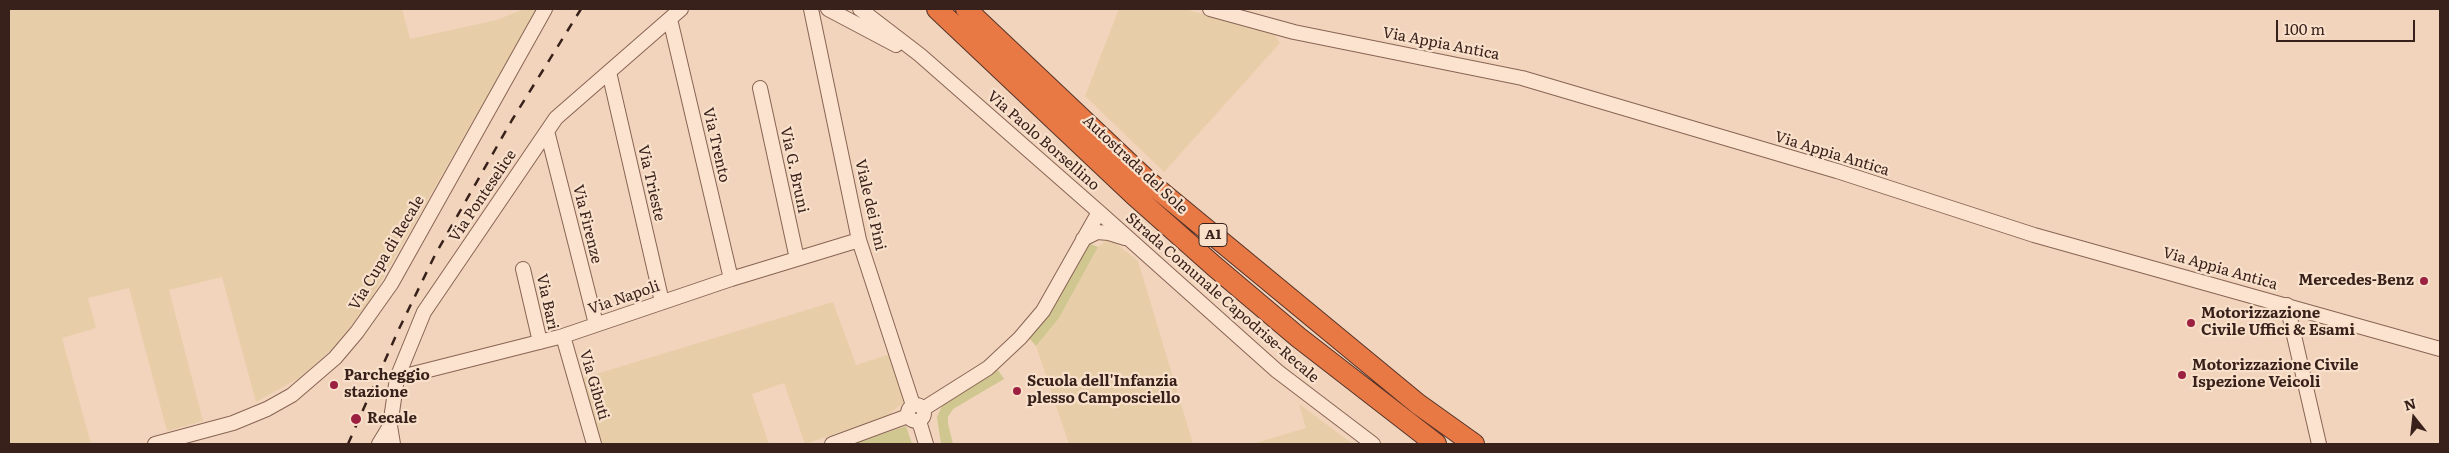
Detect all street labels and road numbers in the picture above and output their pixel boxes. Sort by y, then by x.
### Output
street label: Via Appia Antica [1381,24,1501,64]
street label: Via Paolo Borsellino [983,87,1103,195]
street label: Via Trento [699,106,733,184]
street label: Autostrada del Sole [1079,112,1191,218]
street label: Via G. Bruni [776,125,812,215]
street label: Via Appia Antica [1772,128,1892,180]
street label: Via Trieste [633,143,669,223]
street label: Via Ponteselice [446,147,520,245]
street label: Viale dei Pini [851,157,889,253]
street label: Via Firenze [569,183,605,265]
street label: Via Cupa di Recale [346,192,428,314]
street label: Strada Comunale Capodrise-Recale [1122,209,1322,387]
road number: A1 [1199,224,1227,246]
street label: Via Appia Antica [2160,244,2280,294]
street label: Via Bari [532,272,562,332]
street label: Via Napoli [586,277,662,319]
street label: Via Gibuti [575,348,613,422]

